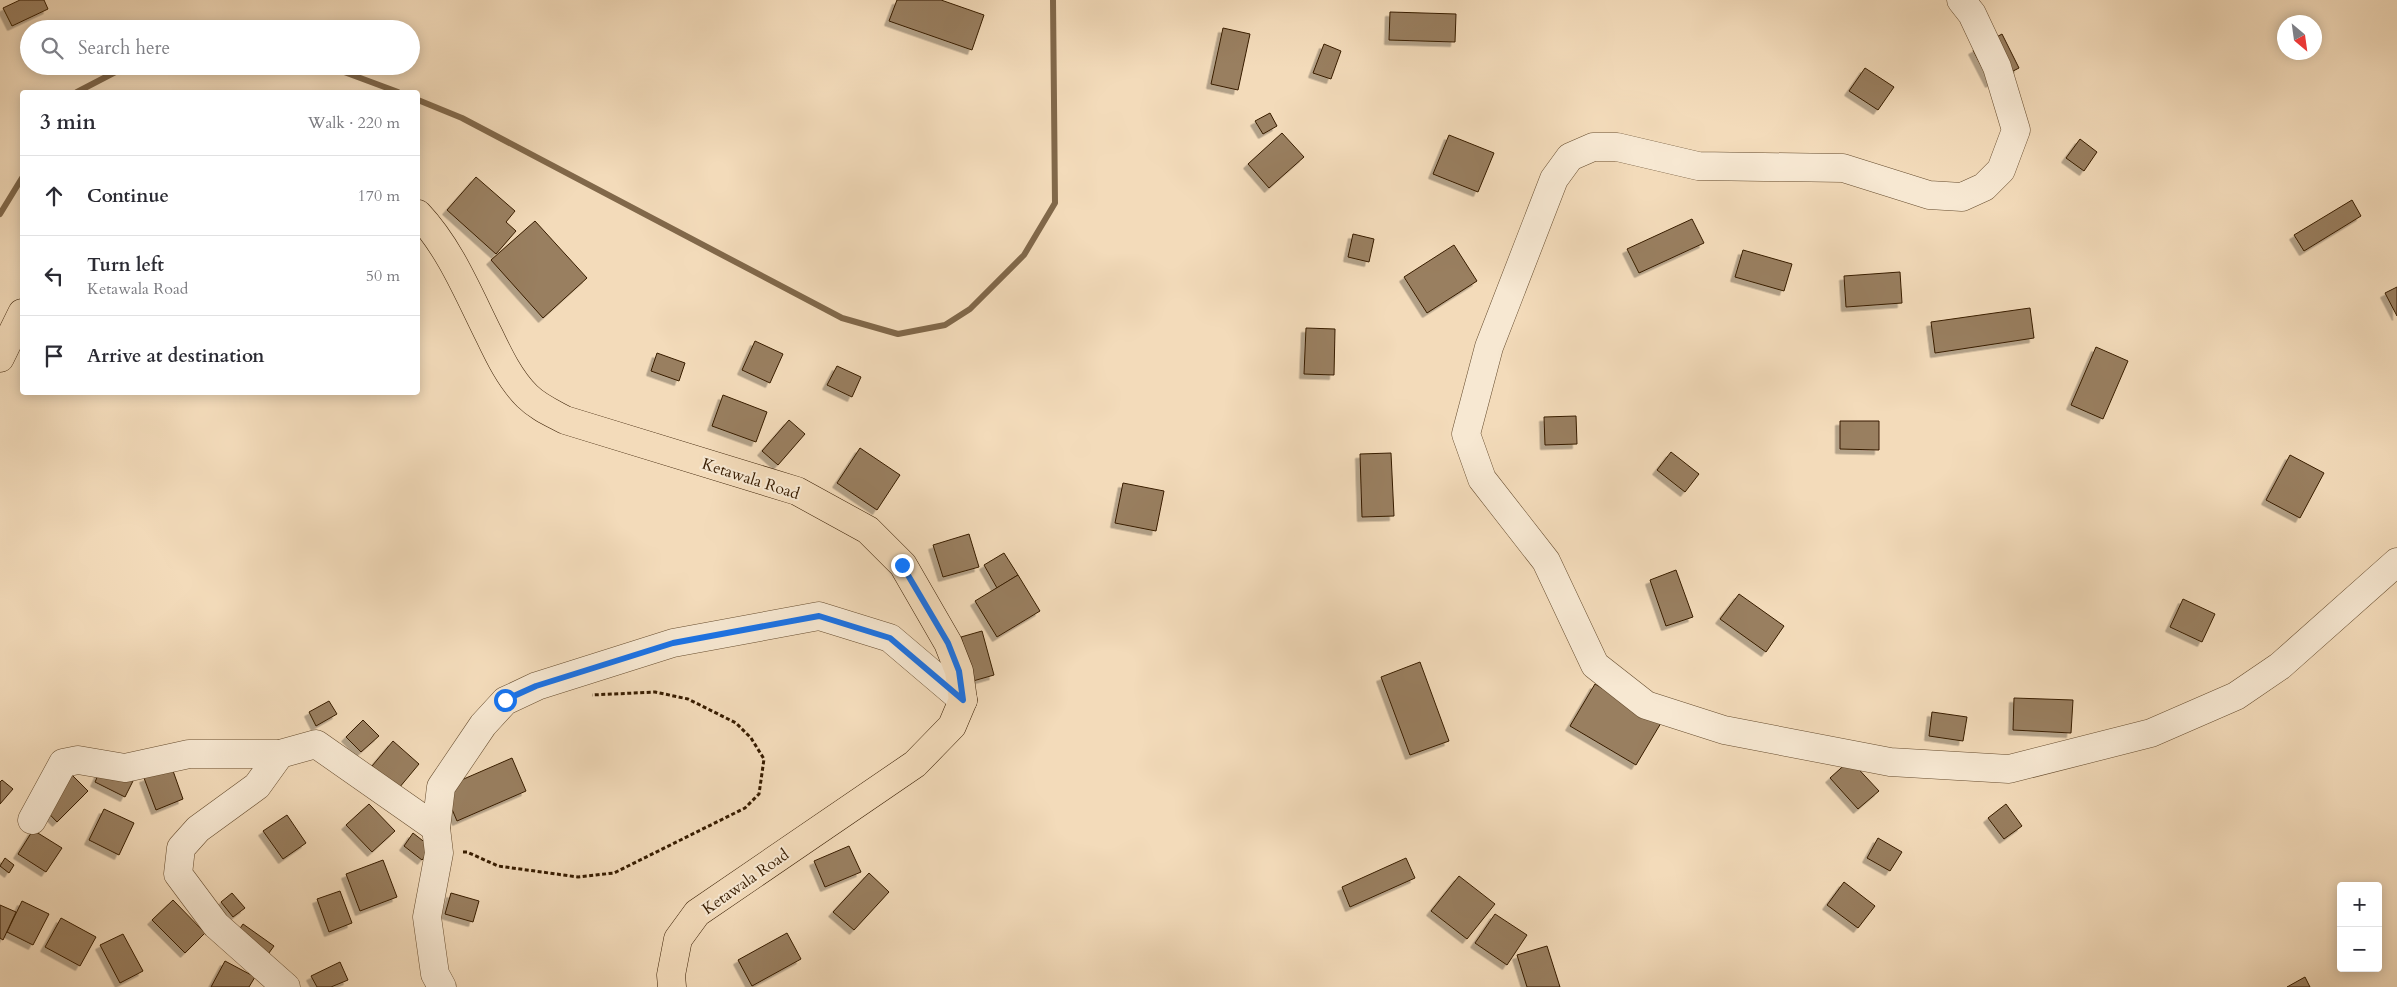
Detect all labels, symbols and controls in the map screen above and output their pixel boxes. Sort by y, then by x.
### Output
north arrow [2277,15,2322,60]
search box [20,20,420,75]
icon: search [38,34,66,62]
text: Search here [78,35,170,61]
text: 3 min [40,108,96,137]
text: Walk · 220 m [308,112,400,134]
icon: ahead [40,182,68,210]
text: Continue [87,183,169,209]
text: 170 m [358,185,400,207]
text: Turn left [87,252,164,278]
icon: left [40,262,68,290]
text: 50 m [366,265,400,287]
text: Ketawala Road [87,278,188,300]
icon: arrive [40,342,68,370]
text: Arrive at destination [87,343,264,369]
street label: Ketawala Road [699,453,803,505]
route end [891,554,914,577]
route start [494,689,517,712]
street label: Ketawala Road [698,843,794,920]
map controls [2337,882,2382,972]
button: + [2337,882,2382,927]
button: − [2337,927,2382,972]

